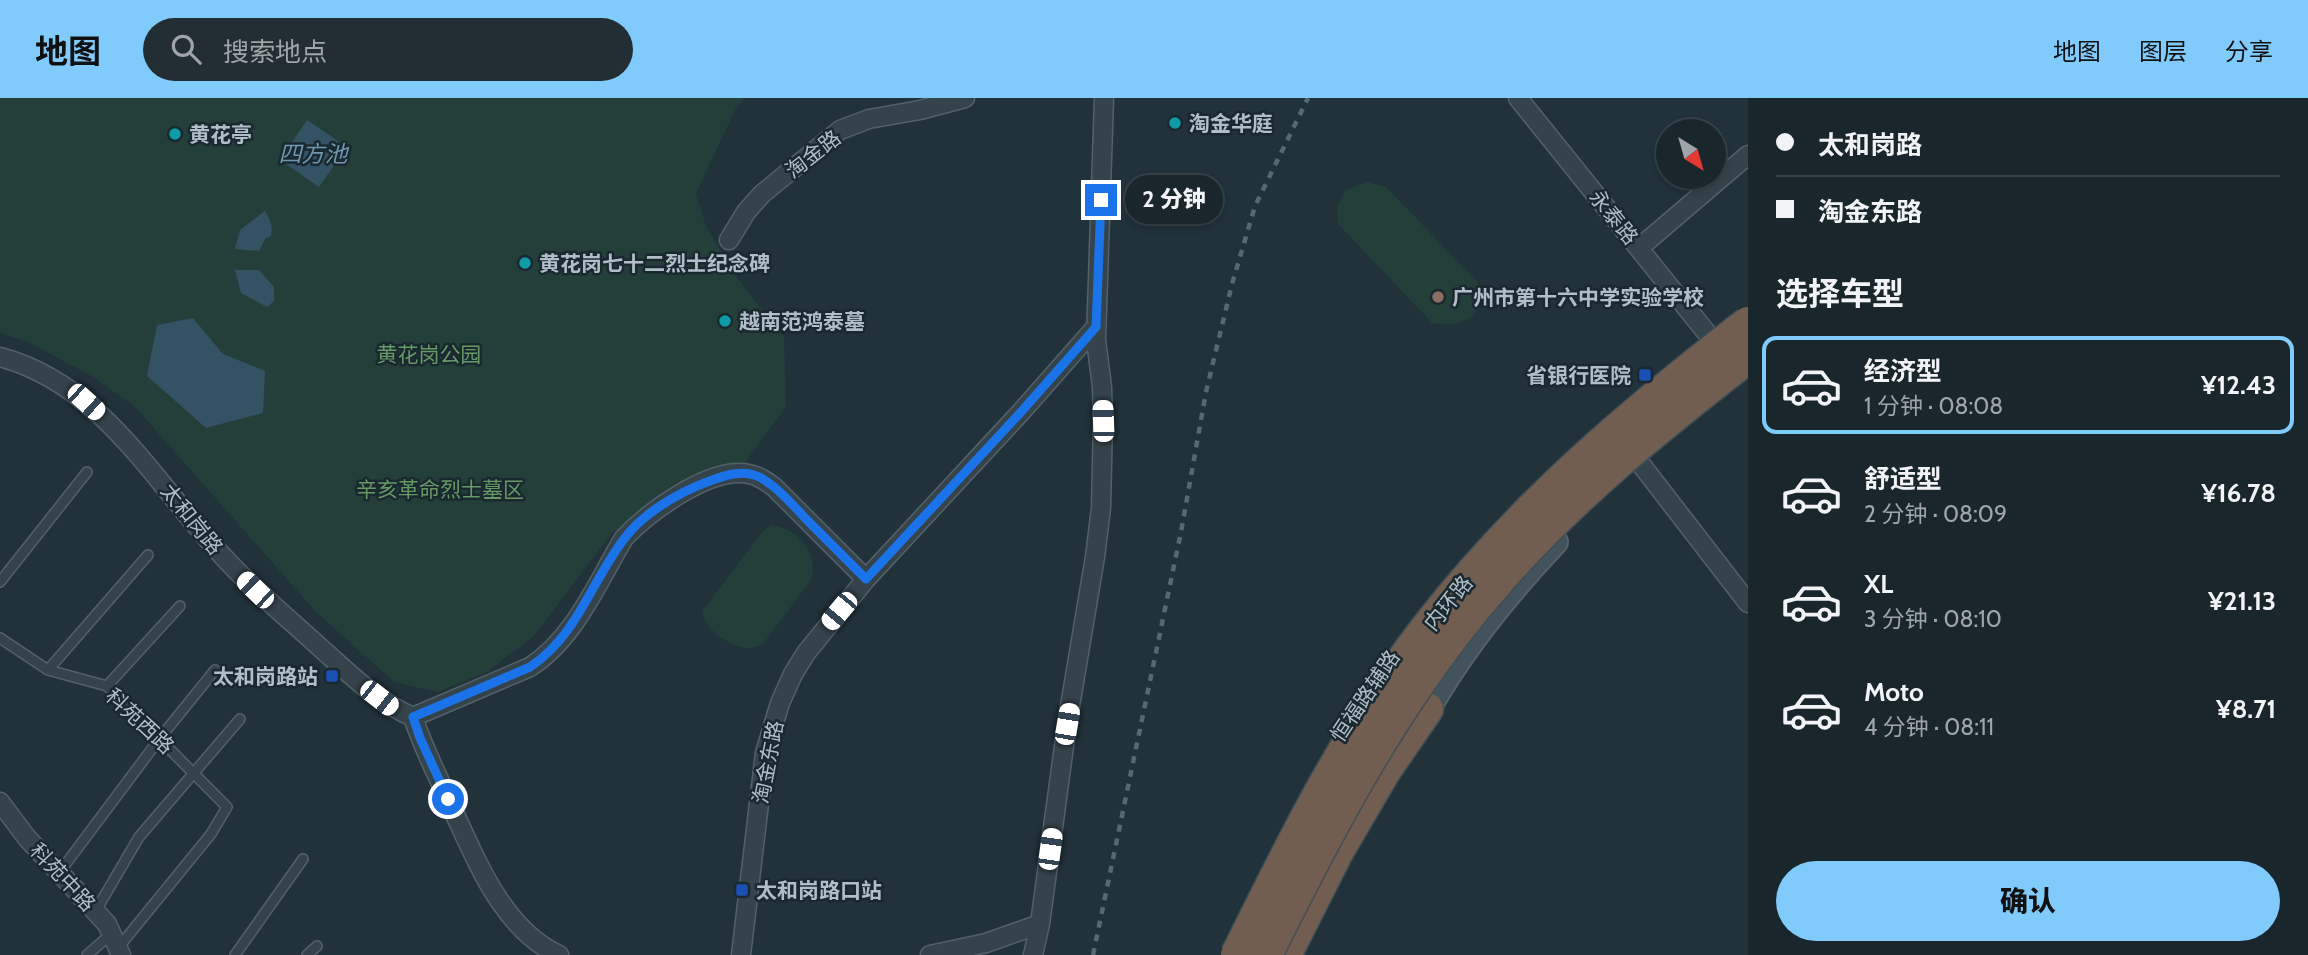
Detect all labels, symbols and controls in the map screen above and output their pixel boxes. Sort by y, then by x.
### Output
search box [143,18,633,81]
icon: search [167,30,205,68]
text: 地图 [35,31,101,71]
text: 搜索地点 [223,36,327,68]
text: 地图 [2053,37,2101,66]
text: 图层 [2139,37,2187,66]
text: 分享 [2225,37,2273,66]
place label: 淘金华庭 [1189,111,1273,136]
marker: 淘金华庭 [1167,115,1183,131]
north arrow [1656,119,1726,189]
map controls [1656,119,1726,189]
place label: 黄花亭 [189,122,252,147]
street label: 淘金路 [780,125,846,183]
marker: 黄花亭 [167,126,183,142]
text: 太和岗路 [1818,129,1922,161]
water label: 四方池 [279,140,350,168]
callout: 2 分钟 [1126,176,1224,224]
route end [1085,184,1117,216]
text: 2 分钟 [1142,185,1206,213]
street label: 永泰路 [1584,185,1644,249]
text: 淘金东路 [1818,196,1922,228]
place label: 黄花岗七十二烈士纪念碑 [539,251,770,276]
marker: 黄花岗七十二烈士纪念碑 [517,255,533,271]
text: 选择车型 [1776,274,1904,313]
place label: 广州市第十六中学实验学校 [1452,285,1704,310]
marker: 广州市第十六中学实验学校 [1430,289,1446,305]
place label: 越南范鸿泰墓 [739,309,865,334]
marker: 越南范鸿泰墓 [717,313,733,329]
park label: 黄花岗公园 [377,342,482,367]
icon: car [1780,354,1843,417]
text: 经济型 [1864,355,1942,387]
place label: 省银行医院 [1526,363,1631,388]
marker: 省银行医院 [1637,367,1653,383]
text: ¥12.43 [2201,369,2276,401]
car [64,380,109,424]
text: 1 分钟 · 08:08 [1864,392,2003,420]
car [1092,400,1115,442]
icon: car [1780,462,1843,525]
text: 舒适型 [1864,463,1942,495]
park label: 辛亥革命烈士墓区 [356,477,524,502]
text: ¥16.78 [2201,477,2276,509]
street label: 太和岗路 [156,478,228,560]
text: 2 分钟 · 08:09 [1864,500,2007,528]
car [233,568,278,612]
text: XL [1864,568,1893,600]
icon: car [1780,570,1843,633]
street label: 内环路 [1418,571,1478,635]
text: ¥21.13 [2208,585,2276,617]
car [818,588,861,634]
text: 3 分钟 · 08:10 [1864,605,2002,633]
street label: 恒福路辅路 [1325,645,1405,747]
place label: 太和岗路站 [213,664,318,689]
marker: 太和岗路站 [324,668,340,684]
text: Moto [1864,676,1924,708]
car [356,677,403,719]
icon: car [1780,678,1843,741]
street label: 科苑西路 [101,683,179,759]
text: ¥8.71 [2216,693,2276,725]
car [1054,701,1081,747]
text: 4 分钟 · 08:11 [1864,713,1994,741]
street label: 淘金东路 [748,718,788,806]
route start [432,783,464,815]
car [1037,827,1064,871]
street label: 科苑中路 [25,838,101,916]
button: 确认 [1776,861,2280,941]
place label: 太和岗路口站 [756,878,882,903]
marker: 太和岗路口站 [734,882,750,898]

